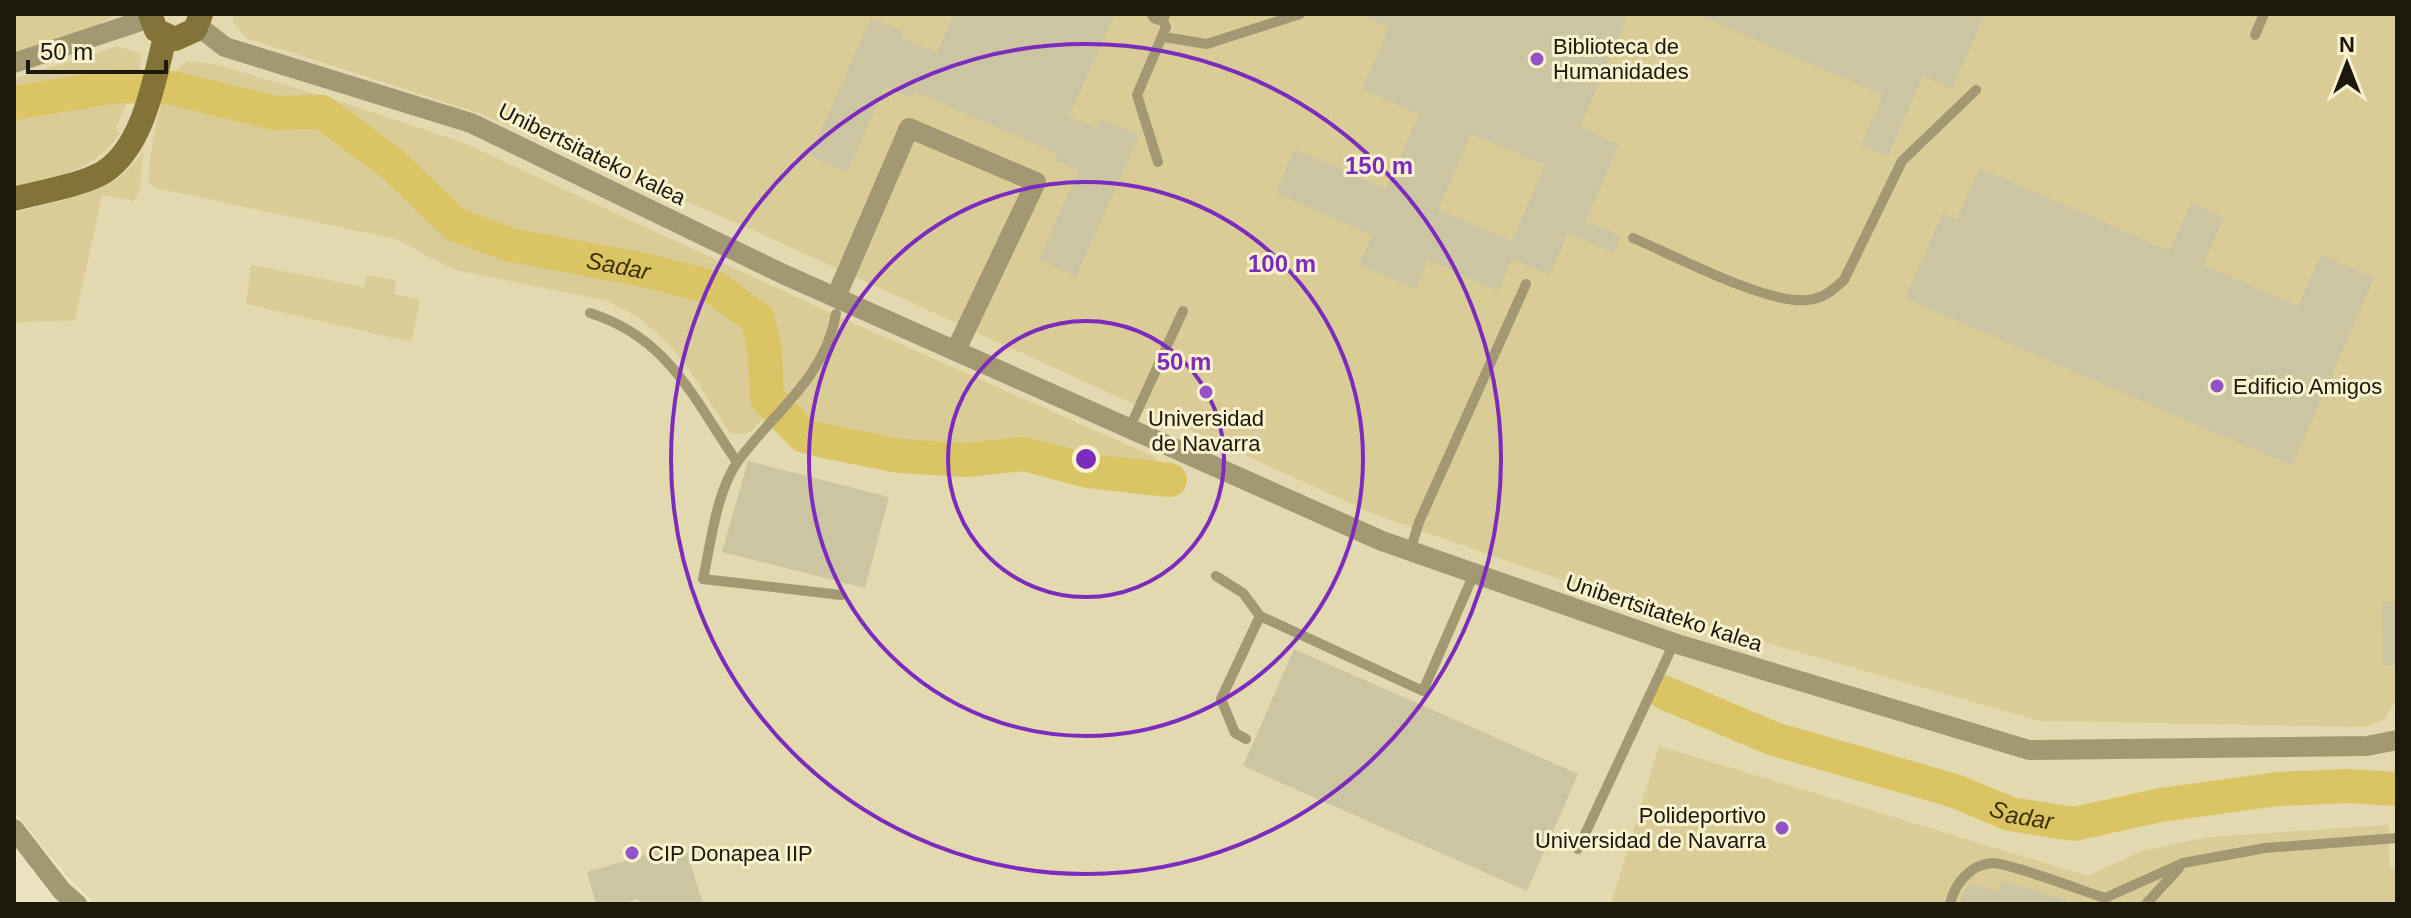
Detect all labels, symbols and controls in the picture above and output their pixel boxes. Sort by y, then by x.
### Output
scale bar [28,24,166,74]
north arrow [2307,24,2387,104]
text: N [2339,32,2355,57]
place label: Biblioteca de Humanidades [1553,34,1689,84]
text: 50 m [40,38,93,65]
marker: Biblioteca de Humanidades [1528,50,1546,68]
street label: Unibertsitateko kalea [494,98,690,211]
text: 150 m [1345,152,1413,179]
water label: Sadar [585,246,654,285]
text: 100 m [1248,250,1316,277]
text: 50 m [1157,348,1211,375]
place label: Edificio Amigos [2233,374,2382,399]
marker: Edificio Amigos [2208,377,2226,395]
marker: Universidad de Navarra [1197,383,1215,401]
place label: Universidad de Navarra [1148,406,1264,456]
centre of rings [1072,445,1100,473]
street label: Unibertsitateko kalea [1562,569,1766,657]
water label: Sadar [1986,794,2056,834]
place label: Polideportivo Universidad de Navarra [1535,803,1767,853]
marker: Polideportivo Universidad de Navarra [1773,819,1791,837]
place label: CIP Donapea IIP [648,841,813,866]
marker: CIP Donapea IIP [623,844,641,862]

